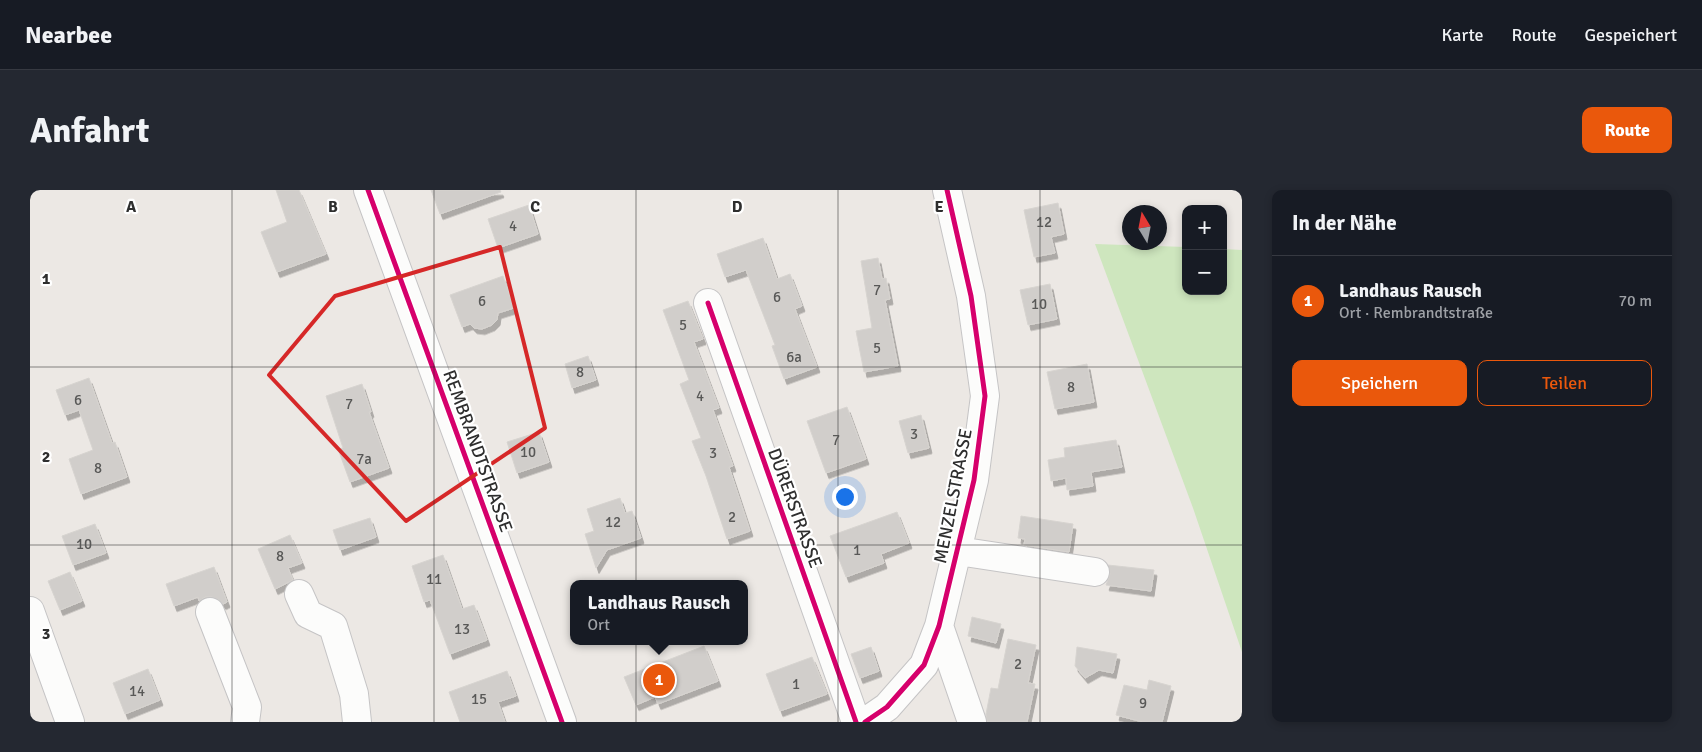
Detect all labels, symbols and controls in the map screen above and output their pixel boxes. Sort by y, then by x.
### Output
text: Nearbee [25,20,112,50]
text: Karte [1442,24,1484,46]
text: Route [1512,24,1557,46]
text: Gespeichert [1585,24,1677,46]
button: Route [1582,107,1672,153]
text: Anfahrt [30,109,149,152]
text: A [126,197,137,217]
text: B [328,197,338,217]
text: C [530,197,540,217]
text: D [732,197,743,217]
text: E [934,197,944,217]
north arrow [1122,205,1167,250]
map controls [1182,205,1227,295]
button: + [1182,205,1227,250]
text: In der Nähe [1292,210,1397,236]
house number: 12 [1036,213,1052,231]
house number: 4 [509,217,517,235]
button: − [1182,250,1227,295]
text: 1 [42,269,51,289]
text: Landhaus Rausch [1339,279,1482,303]
house number: 7 [873,281,881,299]
house number: 6 [773,288,781,306]
text: 1 [1304,291,1312,311]
text: 70 m [1618,291,1652,311]
house number: 6 [478,292,486,310]
house number: 10 [1031,295,1047,313]
text: Ort · Rembrandtstraße [1339,303,1493,323]
house number: 5 [679,316,687,334]
house number: 5 [873,339,881,357]
house number: 6a [786,348,802,366]
button: Speichern [1292,360,1467,406]
button: Teilen [1477,360,1652,406]
house number: 8 [576,363,584,381]
street label: REMBRANDTSTRASSE [438,367,518,535]
house number: 8 [1067,378,1075,396]
house number: 4 [696,387,704,405]
house number: 6 [74,391,82,409]
house number: 7 [345,395,353,413]
house number: 3 [910,425,918,443]
street label: MENZELSTRASSE [929,427,977,565]
house number: 7 [832,431,840,449]
house number: 10 [520,443,536,461]
house number: 3 [709,444,717,462]
street label: DÜRERSTRASSE [763,445,827,571]
text: 2 [42,447,50,467]
house number: 7a [356,450,372,468]
house number: 8 [94,459,102,477]
your location [832,484,858,510]
house number: 2 [728,508,736,526]
house number: 12 [605,513,621,531]
house number: 10 [76,535,92,553]
house number: 1 [853,541,861,559]
house number: 8 [276,547,284,565]
house number: 11 [426,570,442,588]
popup [570,580,748,645]
text: Landhaus Rausch [588,591,730,615]
text: Ort [588,615,610,635]
house number: 13 [454,620,470,638]
text: 3 [42,624,50,644]
house number: 2 [1014,655,1022,673]
pin: 1 [643,661,675,699]
house number: 1 [792,675,800,693]
house number: 14 [129,682,145,700]
house number: 15 [471,690,487,708]
house number: 9 [1139,694,1147,712]

